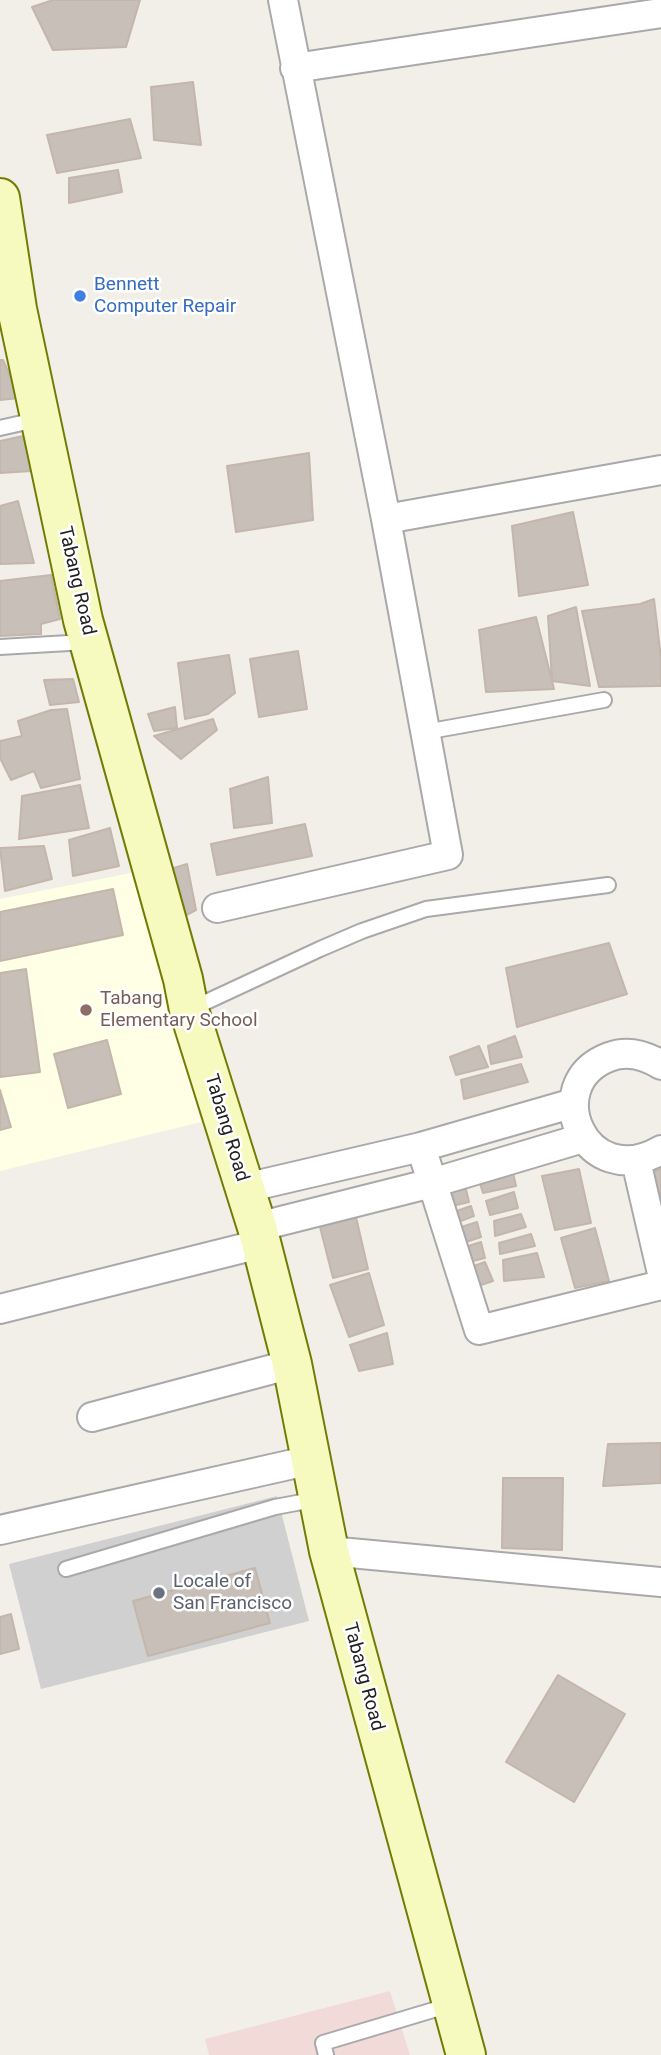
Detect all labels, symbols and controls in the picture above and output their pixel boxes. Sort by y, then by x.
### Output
place label: Bennett Computer Repair [94,274,236,318]
marker: Bennett Computer Repair [72,288,88,304]
street label: Tabang Road [52,524,100,638]
place label: Tabang Elementary School [100,988,258,1032]
marker: Tabang Elementary School [78,1002,94,1018]
street label: Tabang Road [199,1072,253,1184]
place label: Locale of San Francisco [173,1571,292,1615]
marker: Locale of San Francisco [151,1585,167,1601]
street label: Tabang Road [338,1620,388,1734]

